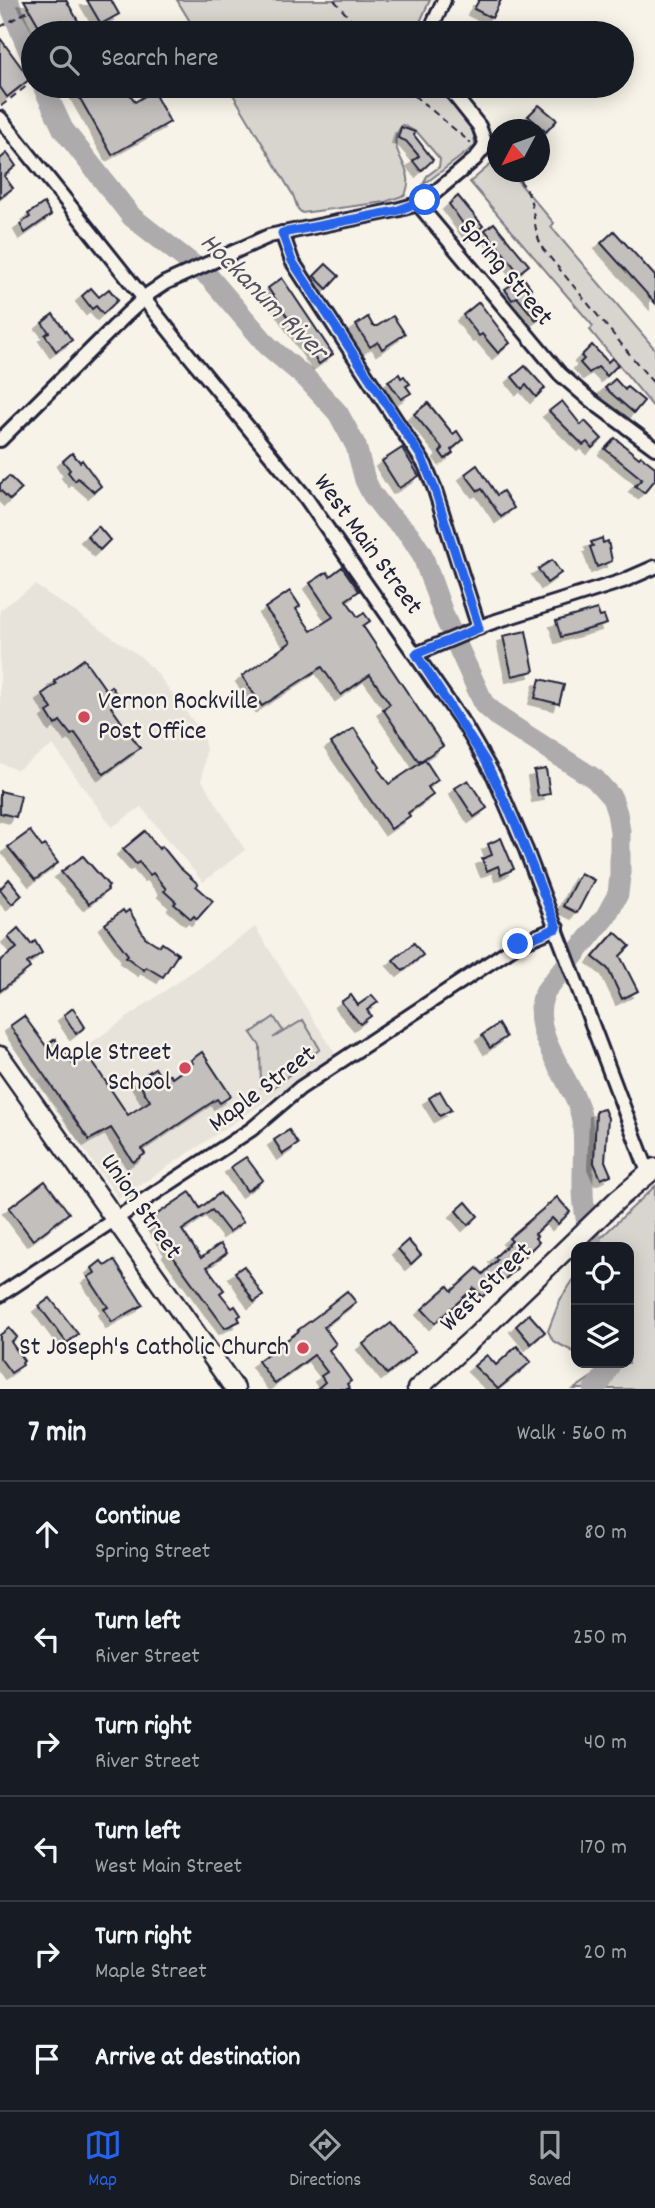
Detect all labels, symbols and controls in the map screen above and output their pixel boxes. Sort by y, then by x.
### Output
search box [21,21,634,98]
icon: search [45,41,83,79]
text: Search here [101,41,219,78]
north arrow [487,119,550,182]
route start [409,184,440,215]
street label: Spring Street [449,211,561,335]
water label: Hockanum River [189,225,338,374]
street label: West Main Street [303,467,431,623]
place label: Vernon Rockville Post Office [98,684,258,751]
marker: Vernon Rockville Post Office [76,709,92,725]
route end [502,928,533,959]
place label: Maple Street School [45,1035,171,1102]
street label: Maple Street [201,1037,325,1143]
marker: Maple Street School [177,1060,193,1076]
street label: Union Street [90,1146,190,1268]
street label: West Street [432,1234,542,1342]
map controls [571,1242,634,1368]
button: locate [571,1242,634,1305]
button: layers [571,1305,634,1368]
place label: St Joseph's Catholic Church [19,1330,289,1367]
marker: St Joseph's Catholic Church [295,1340,311,1356]
text: 7 min [28,1413,86,1456]
text: Walk · 560 m [517,1418,627,1451]
text: Continue [95,1499,180,1536]
icon: ahead [28,1515,66,1553]
text: 80 m [584,1517,627,1550]
text: Spring Street [95,1536,210,1569]
text: Turn left [95,1604,181,1641]
icon: left [28,1620,66,1658]
text: 250 m [573,1622,627,1655]
text: River Street [95,1641,200,1674]
text: Turn right [95,1709,192,1746]
icon: right [28,1725,66,1763]
text: 40 m [584,1727,627,1760]
text: River Street [95,1746,200,1779]
text: Turn left [95,1814,181,1851]
icon: left [28,1830,66,1868]
text: 170 m [580,1832,627,1865]
text: West Main Street [95,1851,242,1884]
text: Turn right [95,1919,192,1956]
icon: right [28,1935,66,1973]
text: 20 m [583,1937,627,1970]
text: Maple Street [95,1956,207,1989]
icon: arrive [28,2040,66,2078]
text: Arrive at destination [95,2040,300,2077]
tab: Map [84,2126,122,2195]
tab: Directions [289,2126,361,2195]
tab: Saved [529,2126,571,2195]

